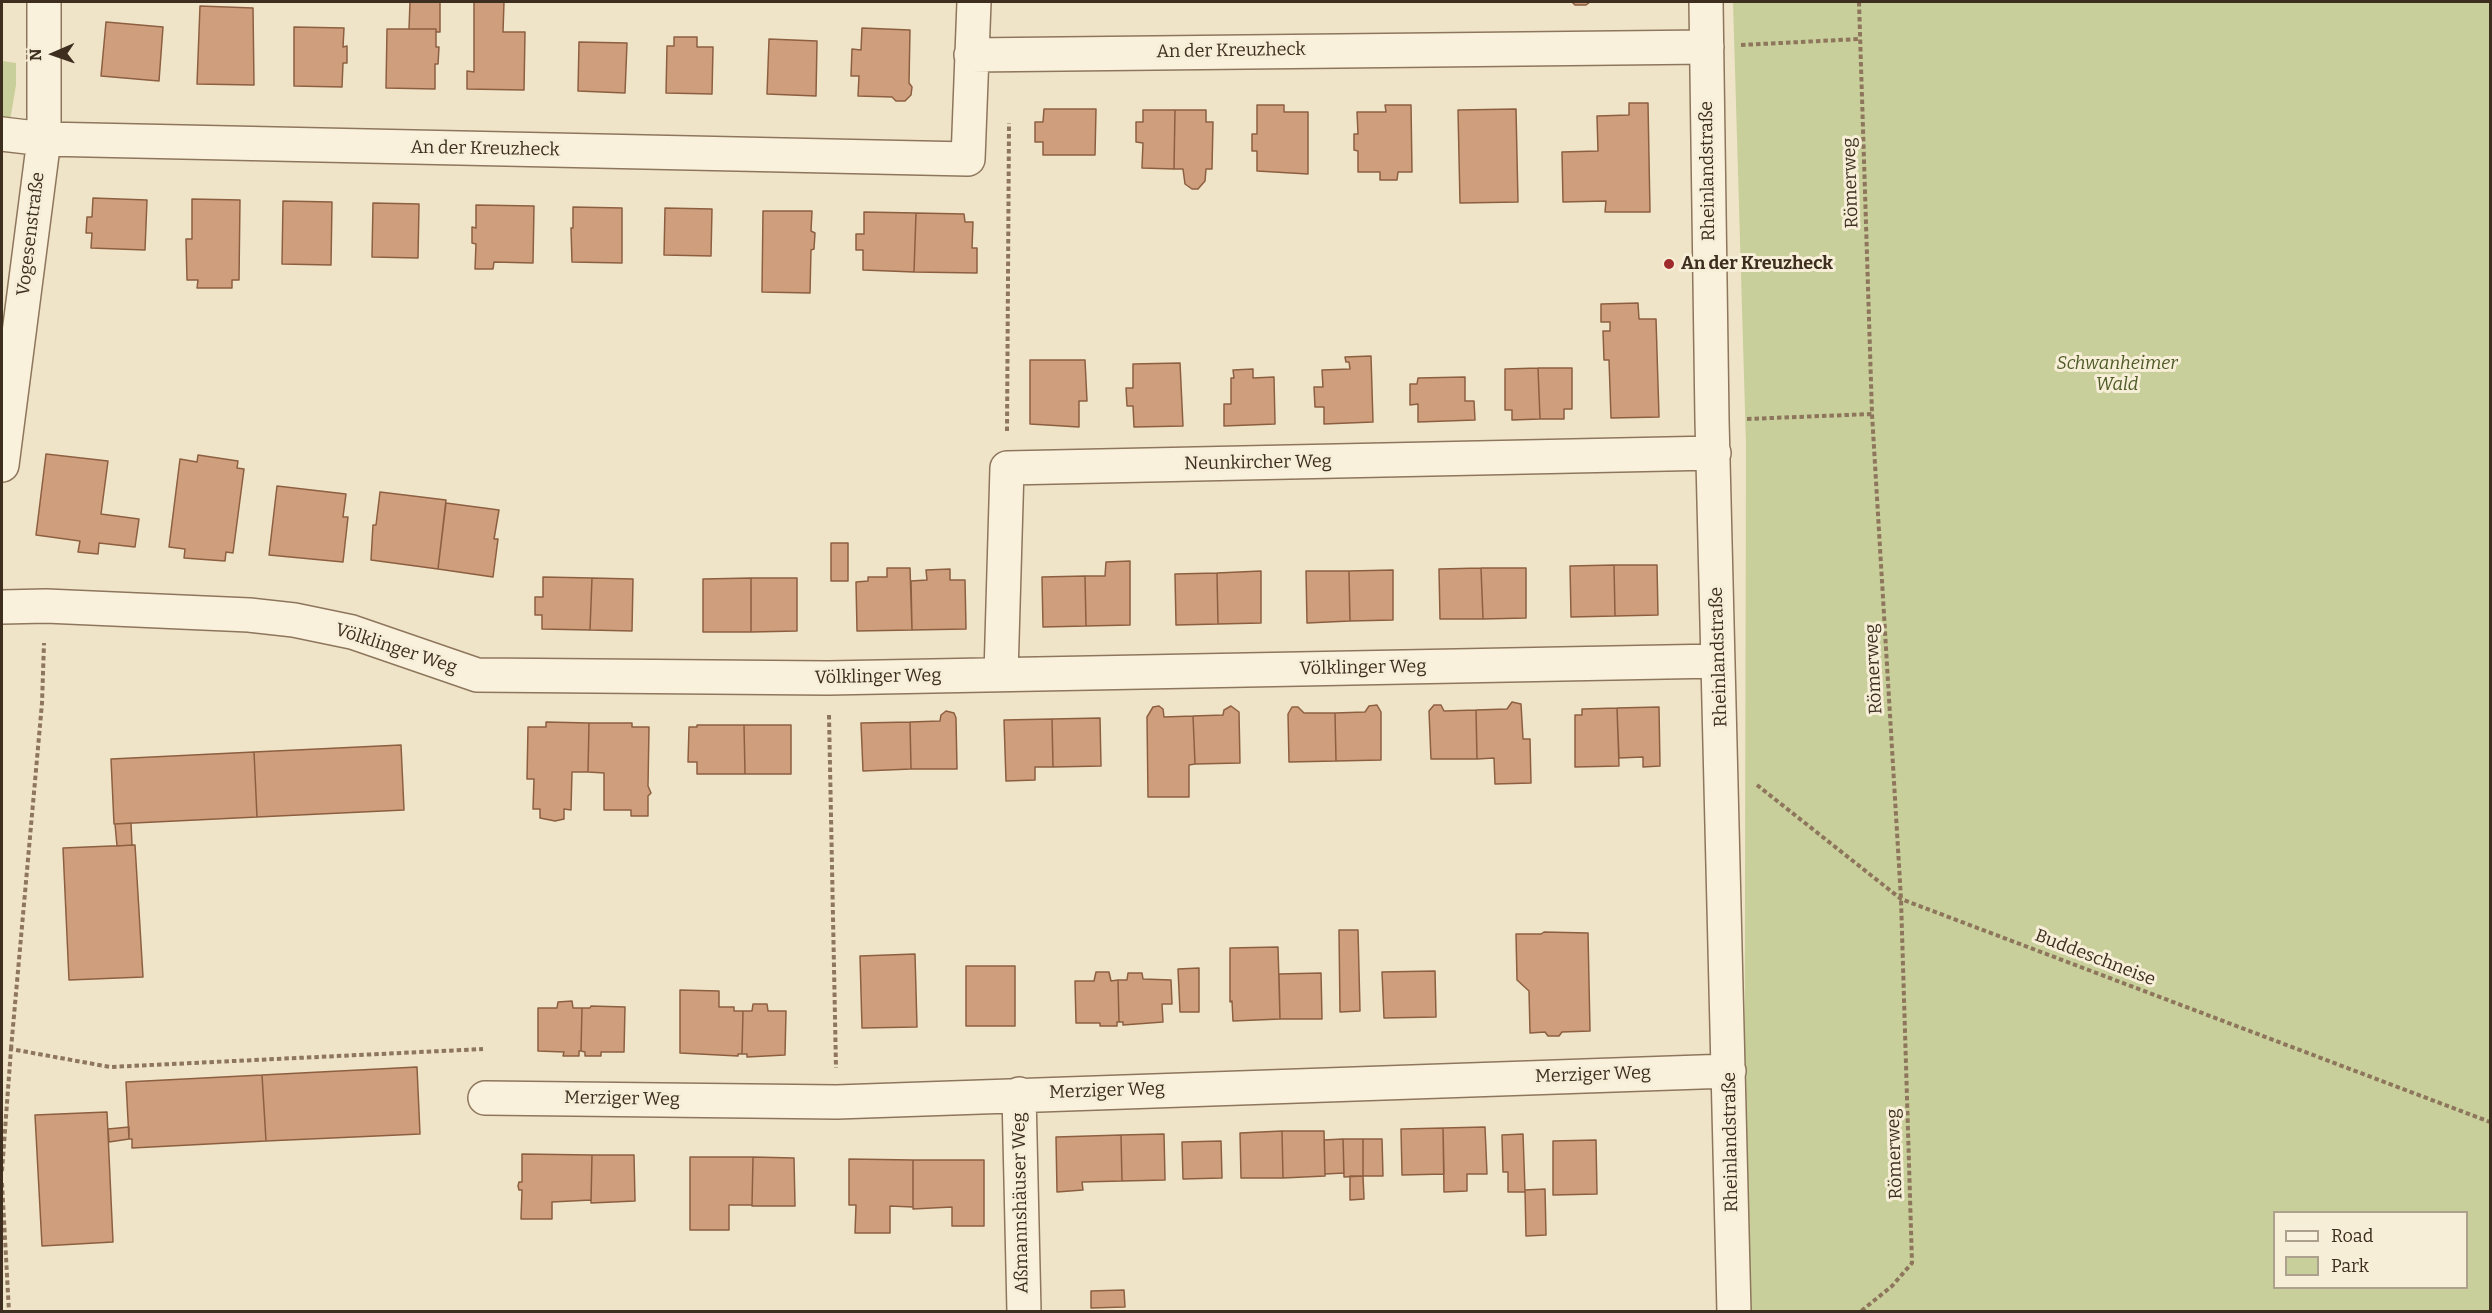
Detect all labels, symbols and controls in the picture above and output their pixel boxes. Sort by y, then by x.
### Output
north arrow [24,24,84,84]
street label: An der Kreuzheck [1156,39,1306,63]
text: N [26,48,45,61]
street label: Rheinlandstraße [1696,101,1720,241]
street label: An der Kreuzheck [410,137,560,161]
street label: Römerweg [1839,137,1863,229]
street label: Vogesenstraße [13,171,49,297]
place label: An der Kreuzheck [1681,253,1833,275]
marker: An der Kreuzheck [1662,257,1676,271]
park label: Schwanheimer Wald [2056,353,2178,395]
street label: Neunkircher Weg [1184,451,1332,475]
street label: Rheinlandstraße [1706,587,1732,727]
street label: Völklinger Weg [332,619,460,679]
street label: Römerweg [1861,623,1887,715]
street label: Völklinger Weg [1299,656,1427,680]
street label: Völklinger Weg [814,665,942,689]
street label: Buddeschneise [2032,925,2158,991]
street label: Merziger Weg [1535,1062,1651,1088]
street label: Rheinlandstraße [1719,1072,1743,1212]
street label: Merziger Weg [1049,1078,1165,1104]
street label: Merziger Weg [564,1087,680,1111]
street label: Römerweg [1883,1108,1907,1200]
street label: Aßmannshäuser Weg [1009,1112,1033,1294]
legend [2273,1211,2468,1289]
text: Road [2331,1225,2373,1247]
text: Park [2331,1255,2369,1277]

